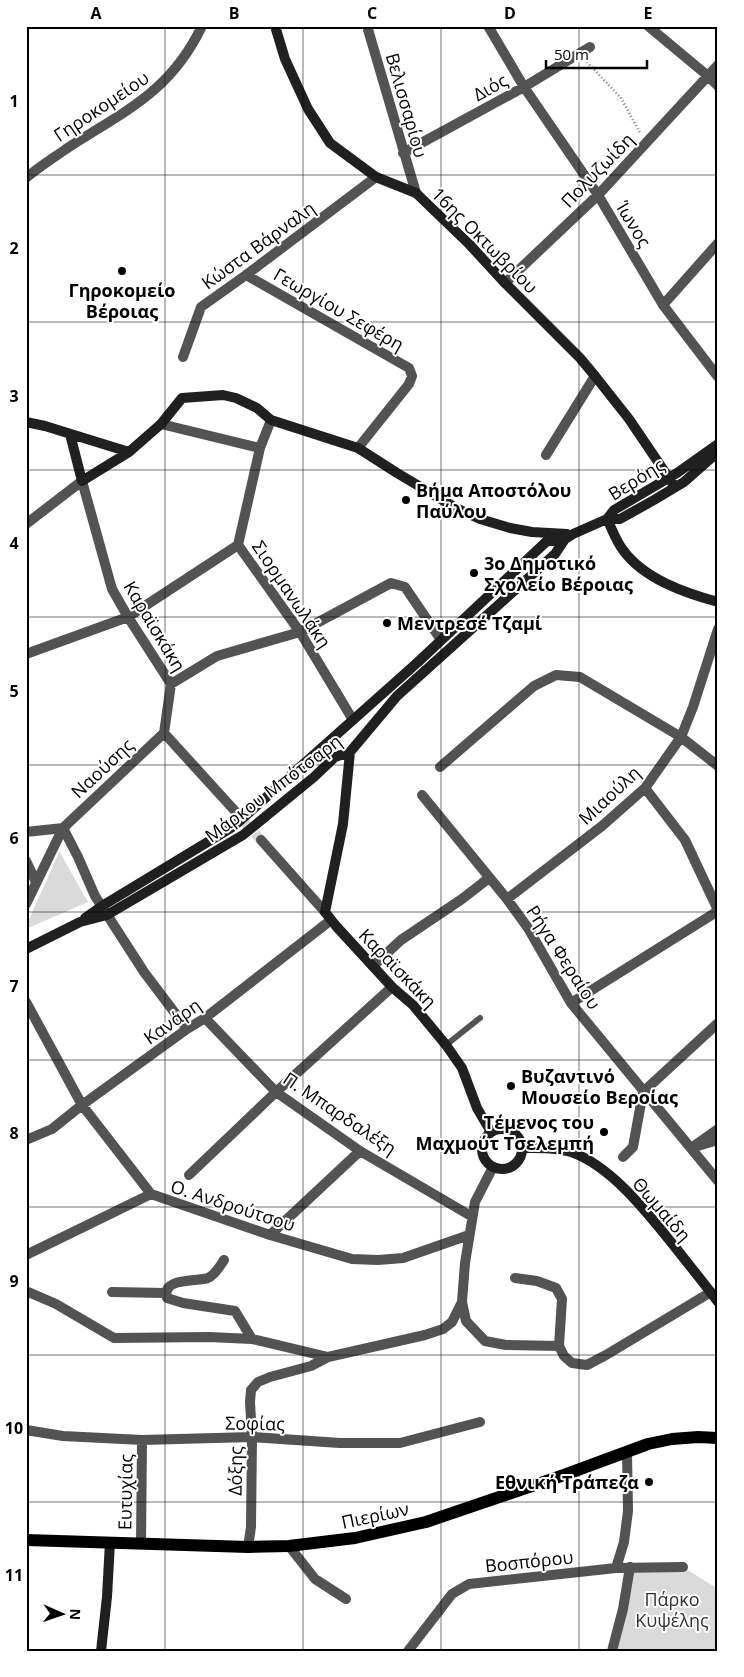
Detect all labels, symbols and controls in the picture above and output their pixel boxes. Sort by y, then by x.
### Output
text: A [90,2,102,24]
text: B [229,2,239,24]
text: C [367,2,377,24]
text: D [504,2,516,24]
text: E [644,2,653,24]
scale bar [546,38,648,70]
text: 50 m [554,44,589,64]
street label: Βελισσαρίου [381,50,433,160]
street label: Γηροκομείου [49,65,153,147]
street label: Διός [468,68,512,106]
text: 1 [9,90,19,112]
street label: Πολυζωίδη [555,127,639,213]
street label: 16ης Οκτωβρίου [427,182,543,298]
street label: Κώστα Βάρναλη [196,196,320,294]
street label: Ίωνος [610,196,657,252]
text: 2 [9,237,19,259]
street label: Γεωργίου Σεφέρη [269,262,409,356]
marker: Γηροκομείο Βέροιας [116,265,128,277]
place label: Γηροκομείο Βέροιας [69,278,175,323]
text: 3 [9,385,19,407]
street label: Βερόης [604,452,669,505]
place label: Βήμα Αποστόλου Παύλου [416,478,571,523]
marker: Βήμα Αποστόλου Παύλου [400,494,412,506]
text: 4 [9,532,19,554]
street label: Σιορμανωλάκη [247,536,337,652]
place label: 3ο Δημοτικό Σχολείο Βέροιας [484,551,633,596]
marker: 3ο Δημοτικό Σχολείο Βέροιας [468,567,480,579]
street label: Καραϊσκάκη [118,576,192,676]
place label: Μεντρεσέ Τζαμί [397,611,542,635]
marker: Μεντρεσέ Τζαμί [381,617,393,629]
text: 5 [9,680,19,702]
street label: Μάρκου Μπότσαρη [200,729,346,847]
street label: Ναούσης [66,733,139,803]
street label: Μιαούλη [573,760,645,830]
text: 6 [9,827,19,849]
street label: Ρήγα Φεραίου [521,900,607,1014]
street label: Καραϊσκάκη [354,923,442,1013]
text: 7 [9,975,19,997]
street label: Κανάρη [139,993,205,1049]
place label: Βυζαντινό Μουσείο Βεροίας [521,1064,678,1109]
street label: Π. Μπαρδαλέξη [279,1066,401,1160]
marker: Βυζαντινό Μουσείο Βεροίας [505,1080,517,1092]
place label: Τέμενος του Μαχμούτ Τσελεμπή [415,1110,594,1155]
text: 8 [9,1122,19,1144]
marker: Τέμενος του Μαχμούτ Τσελεμπή [598,1126,610,1138]
street label: Θωμαίδη [627,1172,697,1246]
street label: Ο. Ανδρούτσου [168,1174,298,1236]
text: 9 [9,1270,19,1292]
street label: Σοφίας [225,1410,285,1436]
text: 10 [5,1417,23,1439]
street label: Δόξης [223,1446,247,1496]
street label: Ευτυχίας [112,1453,138,1530]
place label: Εθνική Τράπεζα [495,1470,639,1494]
marker: Εθνική Τράπεζα [643,1476,655,1488]
street label: Πιερίων [339,1496,411,1534]
street label: Βοσπόρου [484,1544,574,1578]
text: 11 [5,1564,23,1586]
park label: Πάρκο Κυψέλης [635,1587,709,1632]
north arrow [38,1590,88,1640]
text: N [66,1608,85,1620]

